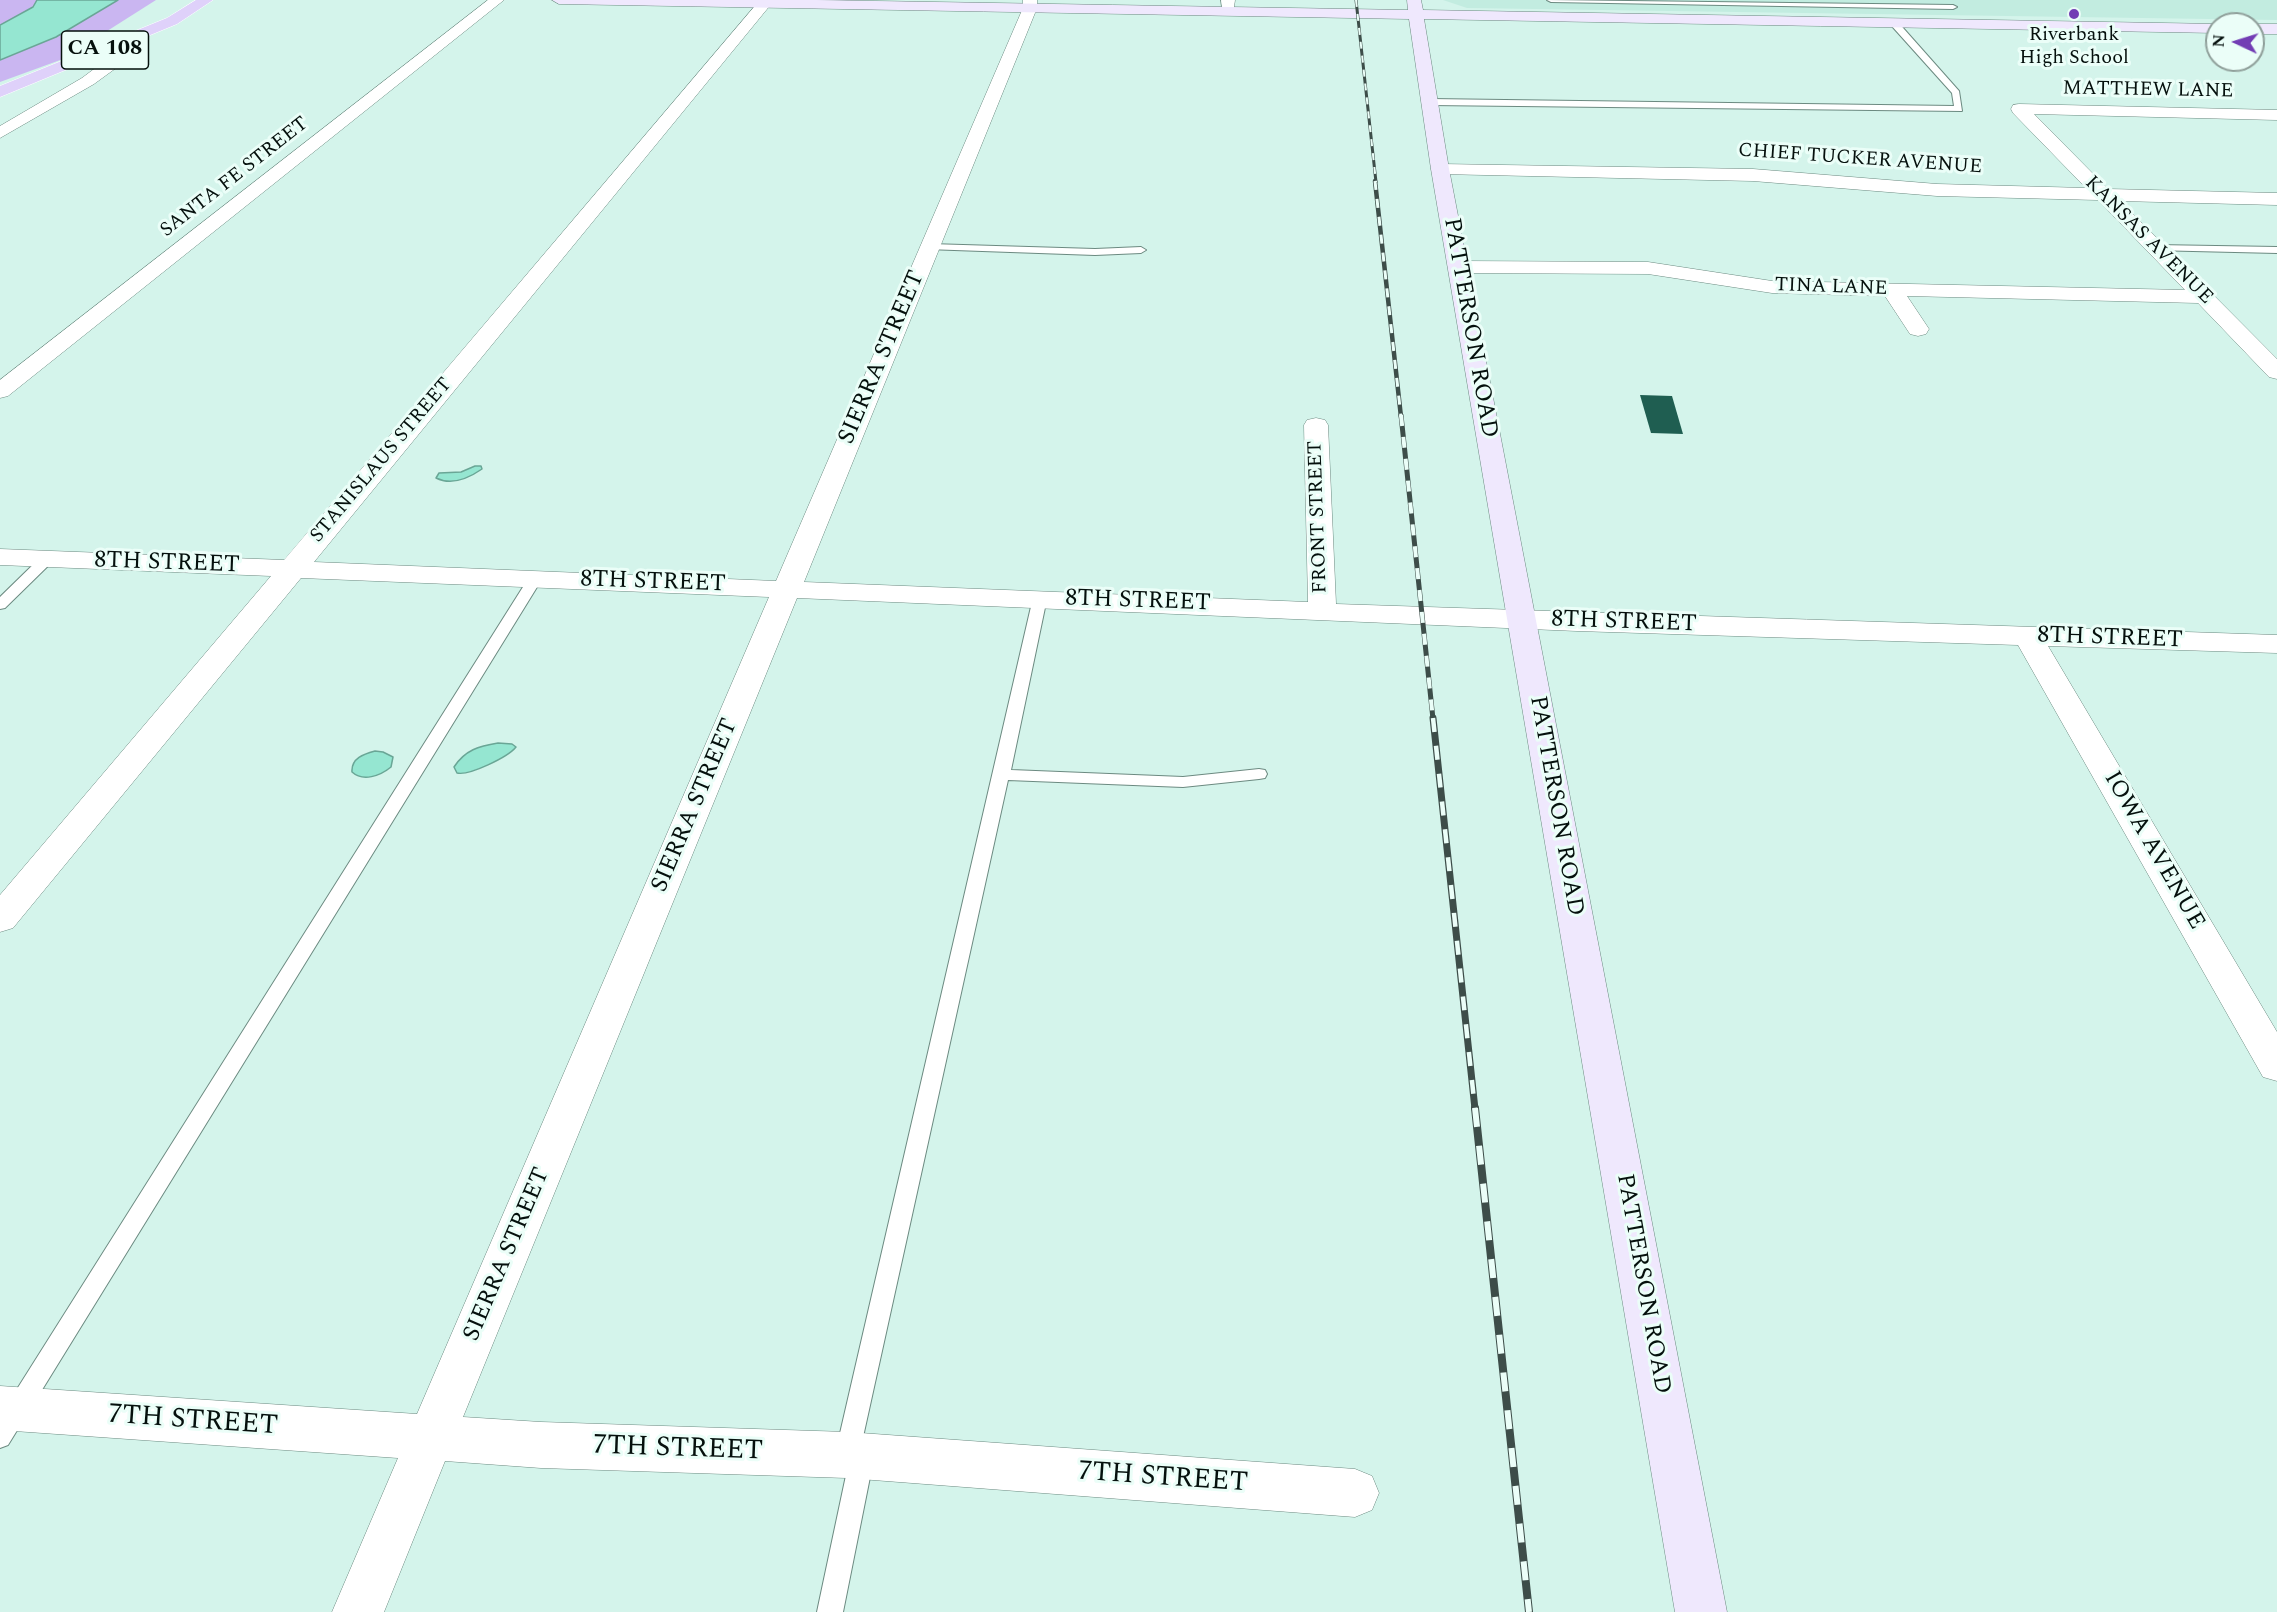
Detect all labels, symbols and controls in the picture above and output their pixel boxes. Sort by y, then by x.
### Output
marker: Riverbank High School [2067,7,2081,21]
north arrow [2205,12,2265,72]
place label: Riverbank High School [2019,24,2129,71]
road number: CA 108 [62,31,148,69]
text: N [2207,34,2231,48]
street label: MATTHEW LANE [2062,78,2234,104]
street label: SANTA FE STREET [156,113,314,243]
street label: CHIEF TUCKER AVENUE [1737,140,1983,180]
street label: KANSAS AVENUE [2079,172,2217,310]
street label: PATTERSON ROAD [1435,216,1503,440]
street label: SIERRA STREET [833,267,933,449]
street label: TINA LANE [1774,274,1888,302]
street label: STANISLAUS STREET [306,374,458,548]
street label: FRONT STREET [1304,440,1334,594]
street label: 8TH STREET [94,547,240,581]
street label: 8TH STREET [580,566,726,600]
street label: 8TH STREET [1065,585,1211,619]
street label: 8TH STREET [1551,606,1697,640]
street label: 8TH STREET [2037,622,2183,656]
street label: PATTERSON ROAD [1521,694,1589,918]
street label: SIERRA STREET [646,715,746,897]
street label: IOWA AVENUE [2096,767,2210,935]
street label: SIERRA STREET [458,1164,558,1346]
street label: PATTERSON ROAD [1608,1172,1676,1396]
street label: 7TH STREET [107,1399,279,1445]
street label: 7TH STREET [592,1430,764,1470]
street label: 7TH STREET [1077,1456,1249,1502]

